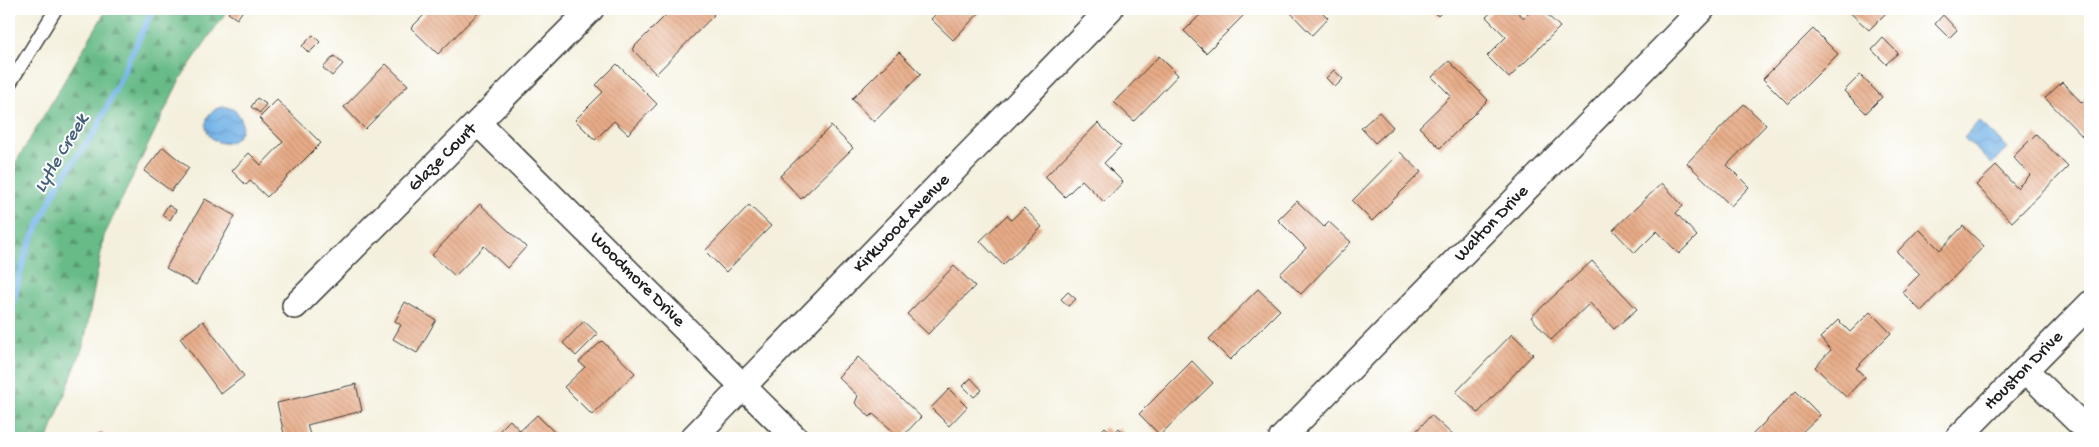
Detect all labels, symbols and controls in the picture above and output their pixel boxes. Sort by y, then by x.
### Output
water label: Lytle Creek [30,109,95,197]
street label: Glaze Court [404,118,483,197]
street label: Kirkwood Avenue [849,170,955,278]
street label: Walton Drive [1450,181,1534,267]
street label: Woodmore Drive [585,228,689,332]
street label: Houston Drive [1980,327,2068,415]

